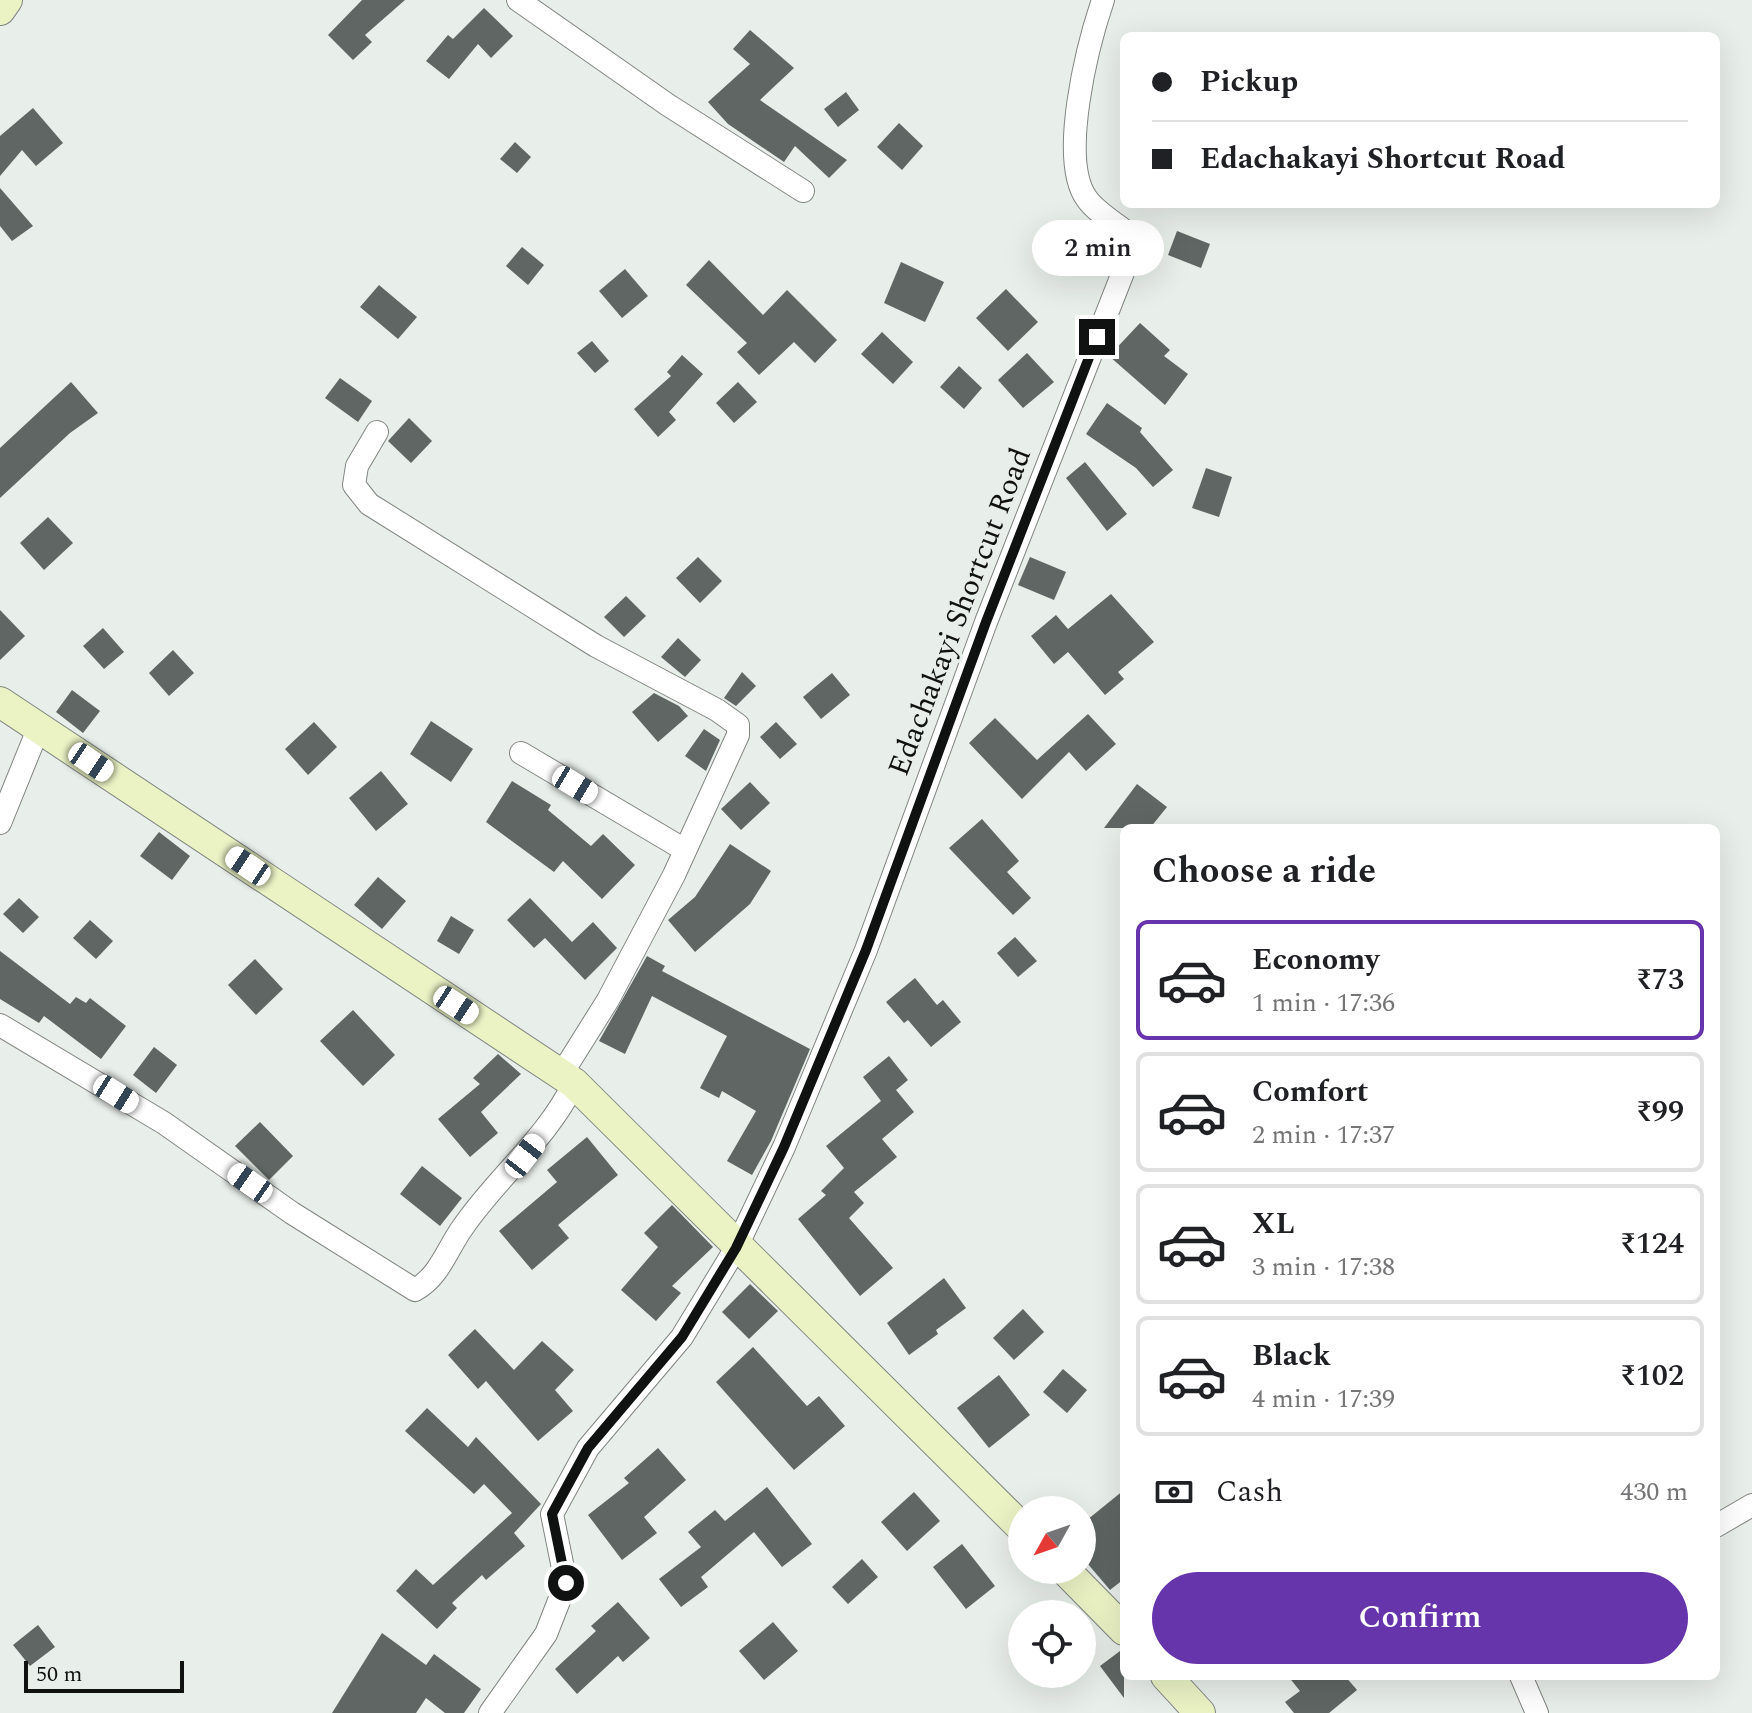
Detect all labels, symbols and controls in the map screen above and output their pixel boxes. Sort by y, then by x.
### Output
text: Pickup [1200,59,1298,105]
text: Edachakayi Shortcut Road [1200,136,1565,182]
callout: 2 min [1031,221,1163,277]
text: 2 min [1064,228,1132,268]
route end [1079,319,1115,355]
street label: Edachakayi Shortcut Road [876,441,1044,783]
car [64,739,118,785]
car [548,762,602,808]
car [221,843,275,889]
text: Choose a ride [1152,844,1376,899]
text: Economy [1252,937,1379,983]
icon: car [1156,944,1228,1016]
text: ₹73 [1636,957,1684,1003]
car [429,982,483,1028]
text: 1 min · 17:36 [1252,983,1395,1023]
text: Comfort [1252,1069,1368,1115]
car [89,1071,143,1117]
icon: car [1156,1076,1228,1148]
text: ₹99 [1636,1089,1684,1135]
text: 2 min · 17:37 [1252,1115,1395,1155]
car [501,1130,549,1182]
car [223,1159,277,1207]
text: XL [1252,1201,1295,1247]
icon: car [1156,1208,1228,1280]
text: ₹124 [1620,1221,1684,1267]
text: 3 min · 17:38 [1252,1247,1395,1287]
text: Black [1252,1333,1331,1379]
icon: car [1156,1340,1228,1412]
text: ₹102 [1620,1353,1684,1399]
text: 4 min · 17:39 [1252,1379,1395,1419]
text: Cash [1216,1469,1283,1515]
icon: cash [1152,1470,1196,1514]
text: 430 m [1620,1472,1688,1512]
north arrow [1008,1496,1096,1584]
map controls [1008,1496,1096,1688]
route start [548,1565,584,1601]
button: Confirm [1152,1572,1688,1664]
button: locate [1008,1600,1096,1688]
scale bar [24,1657,184,1693]
text: 50 m [36,1658,82,1691]

